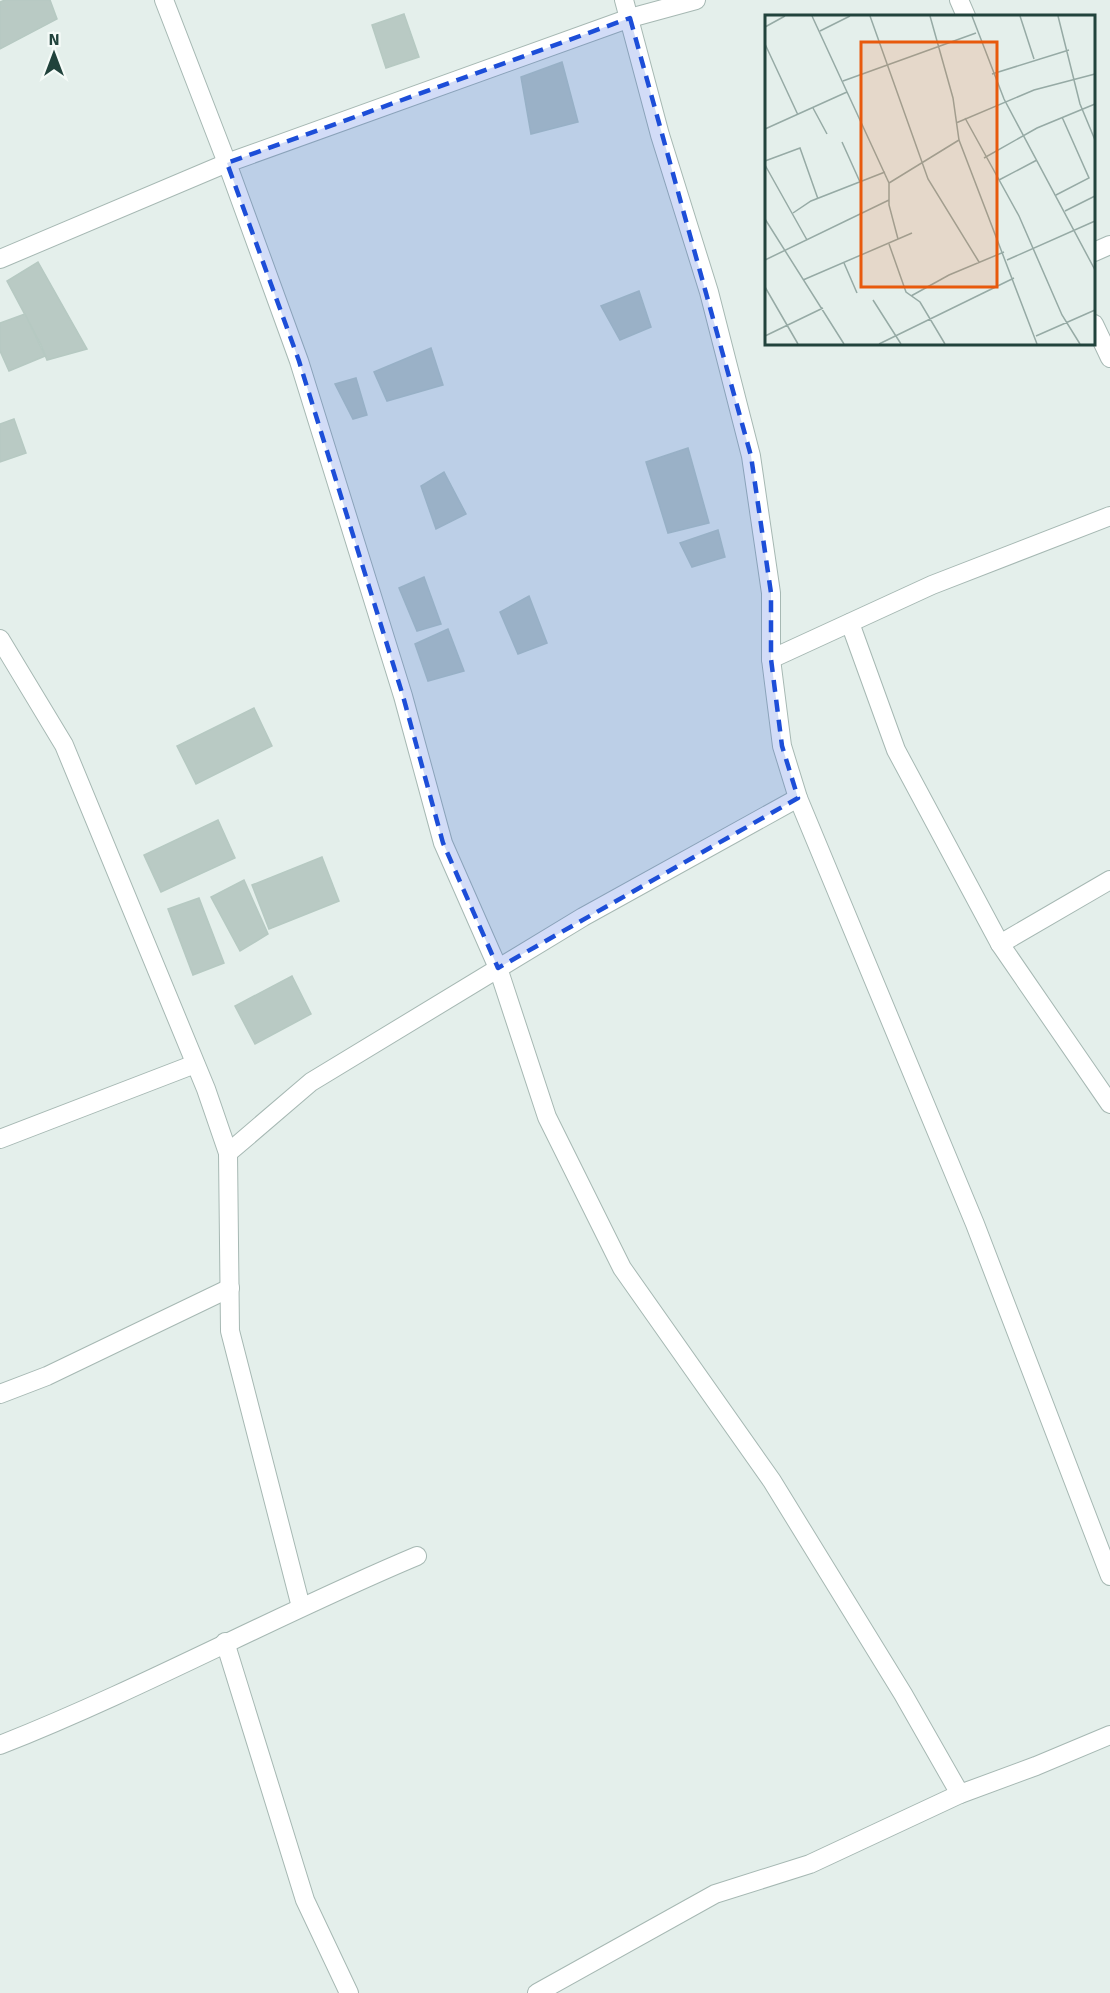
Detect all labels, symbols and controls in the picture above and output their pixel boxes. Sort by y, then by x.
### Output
inset map [765,15,1095,345]
north arrow [24,24,84,84]
text: N [48,30,60,50]

